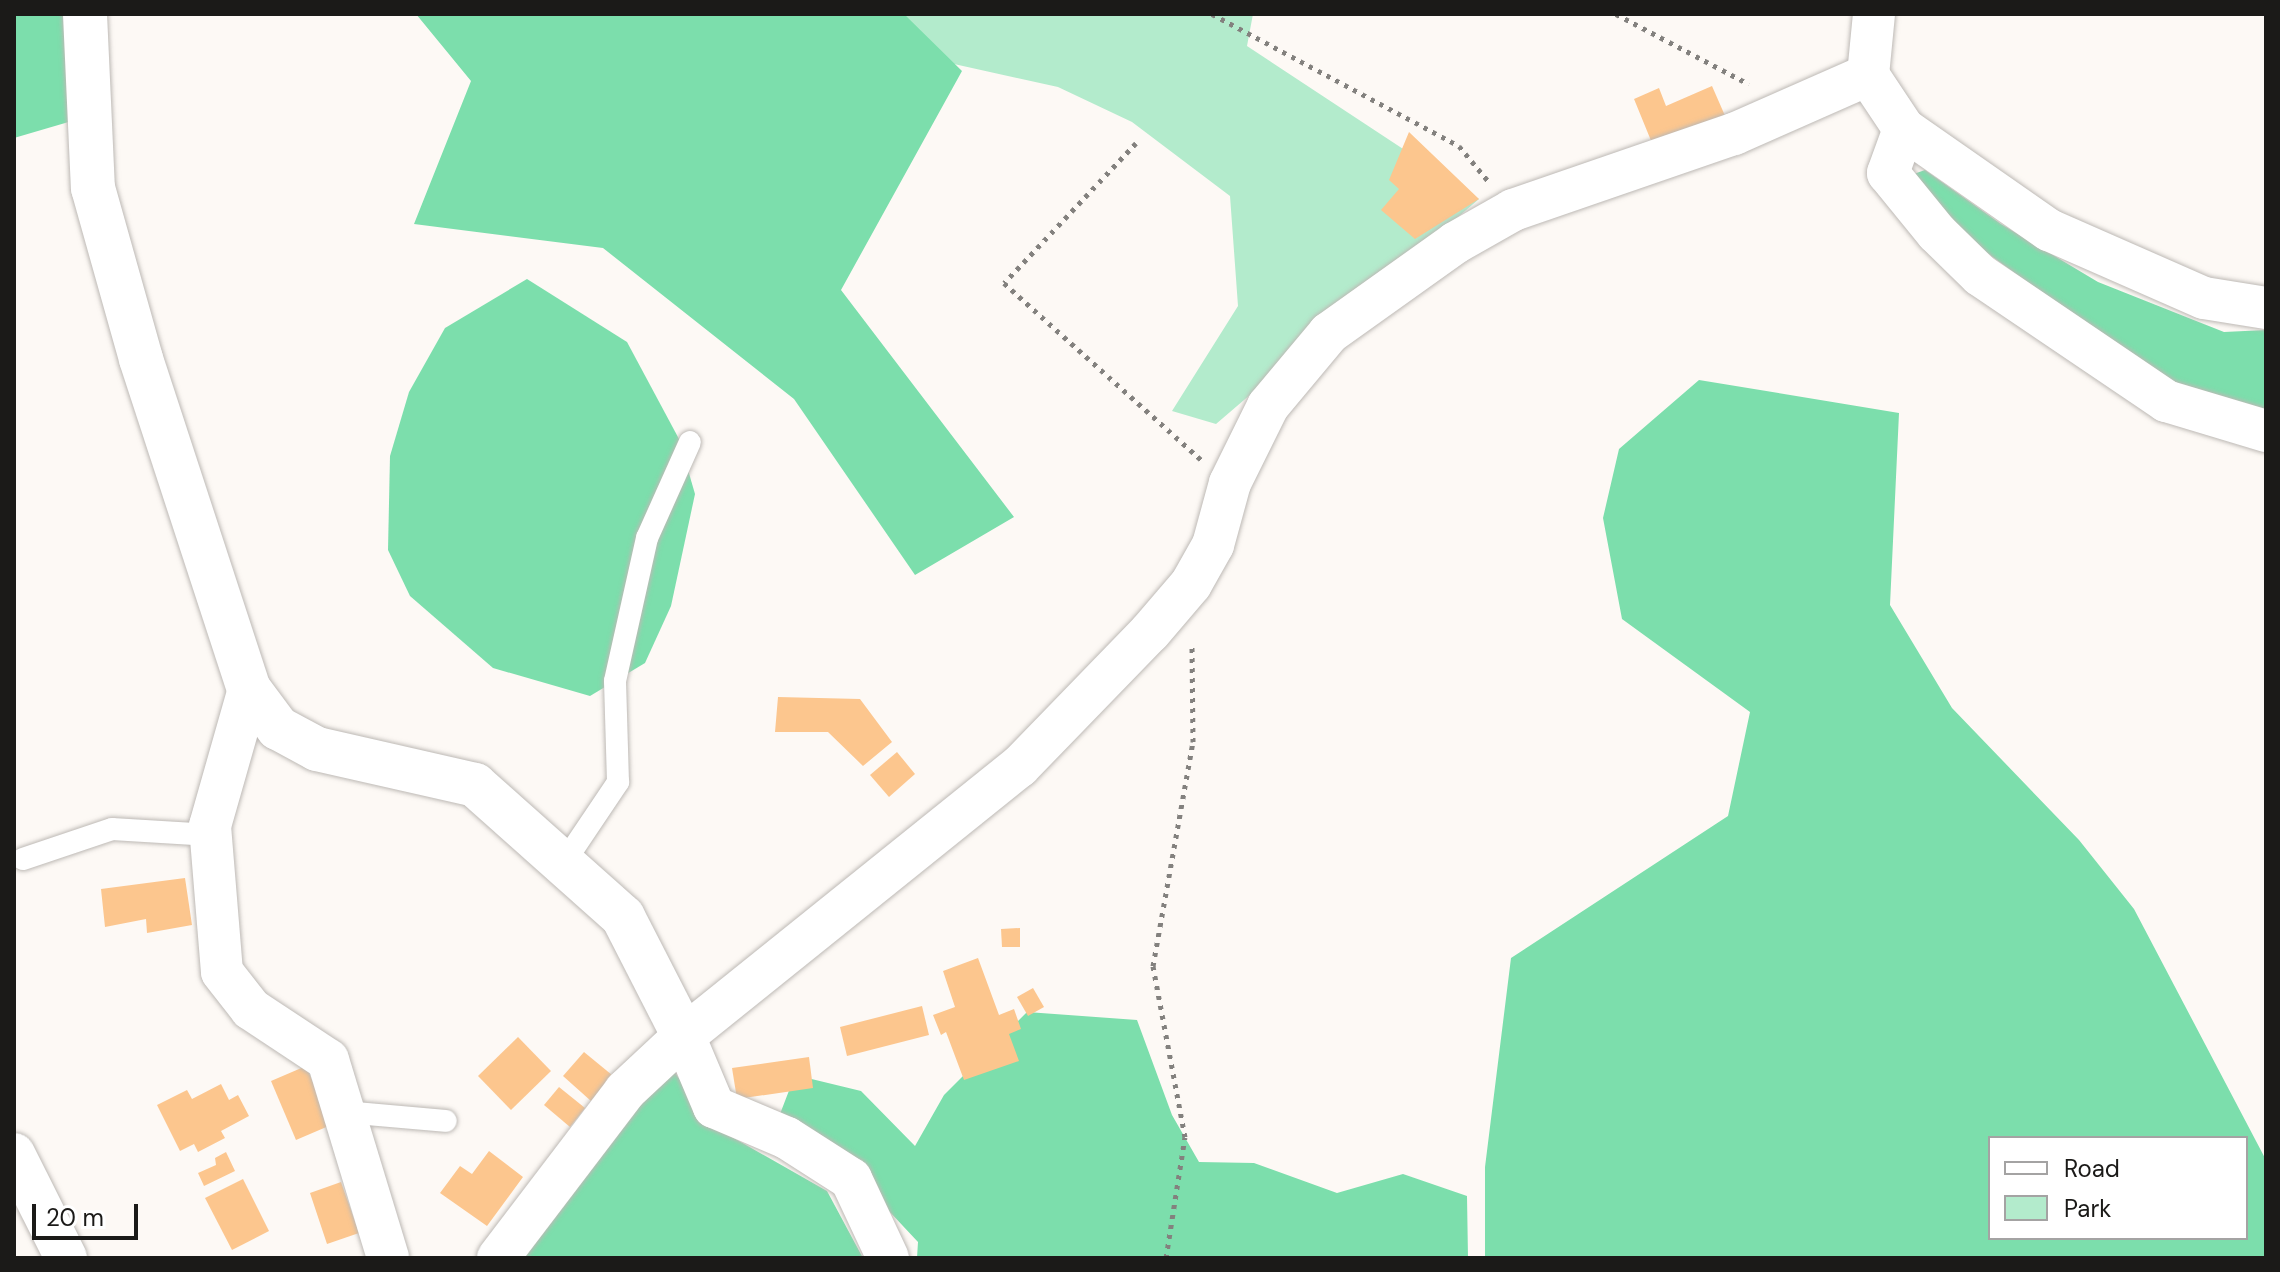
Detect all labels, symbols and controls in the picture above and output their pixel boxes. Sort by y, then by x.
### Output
legend [1988,1136,2248,1240]
text: Road [2064,1153,2120,1184]
scale bar [36,1188,142,1238]
text: Park [2064,1193,2111,1224]
text: 20 m [46,1202,104,1233]

